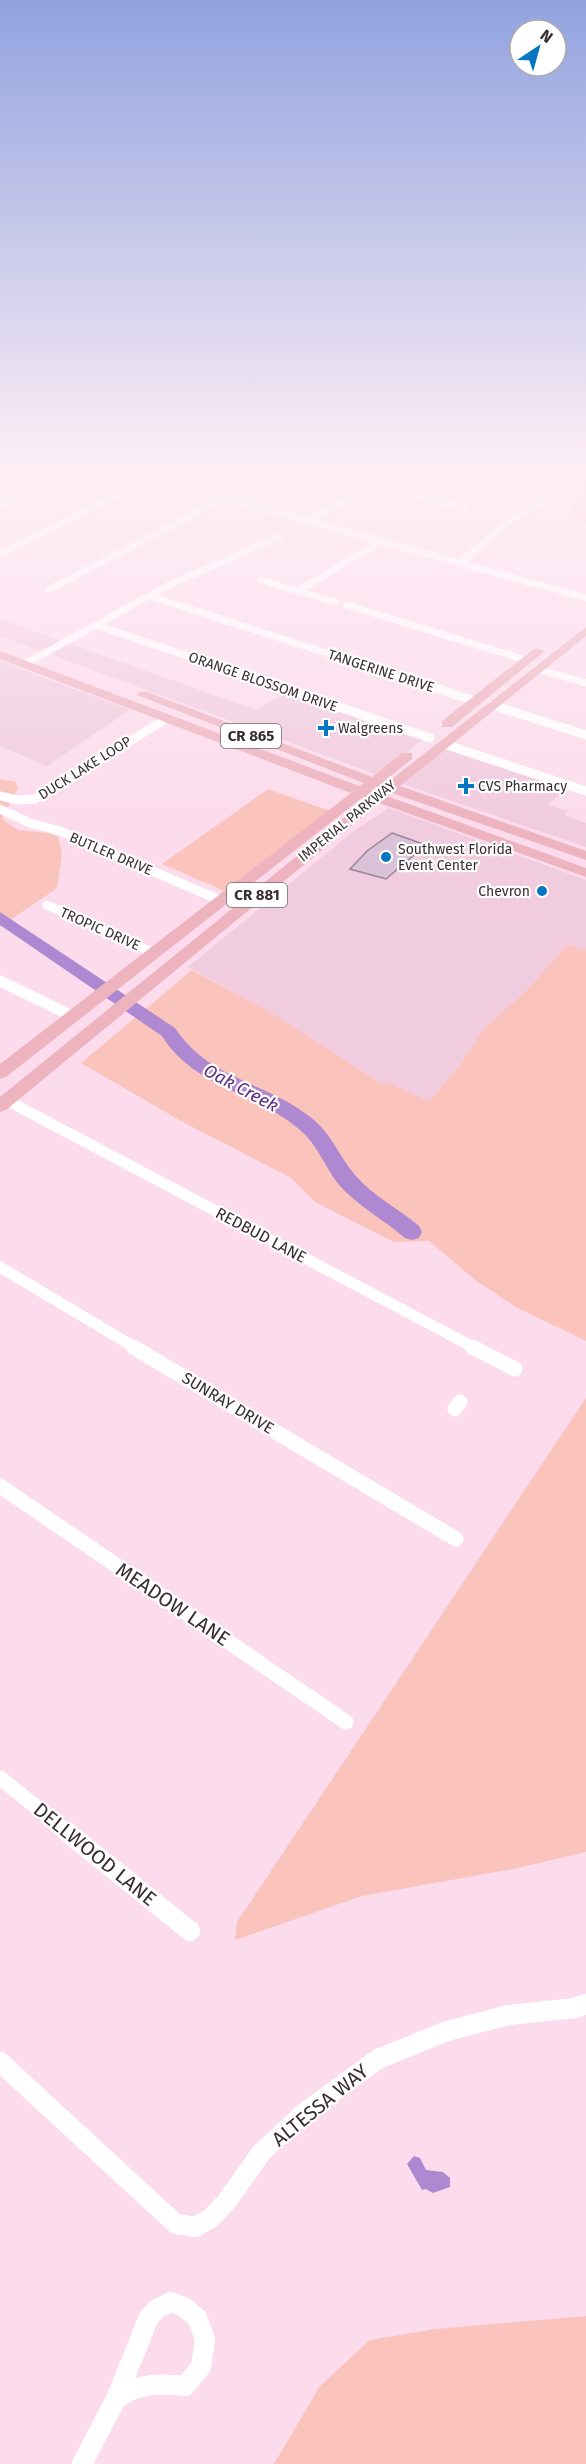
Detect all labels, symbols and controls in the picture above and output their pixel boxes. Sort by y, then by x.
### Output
north arrow [508,18,568,78]
text: N [537,25,556,47]
street label: TANGERINE DRIVE [326,646,436,696]
street label: ORANGE BLOSSOM DRIVE [186,648,340,716]
place label: Walgreens [338,720,403,737]
marker: Walgreens [319,721,333,735]
road number: CR 865 [221,724,281,748]
street label: DUCK LAKE LOOP [35,733,135,803]
street label: IMPERIAL PARKWAY [295,776,399,866]
place label: CVS Pharmacy [478,778,567,795]
marker: CVS Pharmacy [459,779,473,793]
street label: BUTLER DRIVE [67,829,155,879]
place label: Southwest Florida Event Center [398,841,512,874]
marker: Southwest Florida Event Center [379,850,393,864]
road number: CR 881 [227,883,287,907]
place label: Chevron [478,883,530,900]
marker: Chevron [535,884,549,898]
street label: TROPIC DRIVE [57,904,143,954]
water label: Oak Creek [200,1059,282,1117]
street label: REDBUD LANE [212,1203,310,1267]
street label: SUNRAY DRIVE [179,1368,277,1438]
street label: MEADOW LANE [112,1557,234,1651]
street label: DELLWOOD LANE [29,1797,161,1911]
street label: ALTESSA WAY [267,2059,373,2151]

